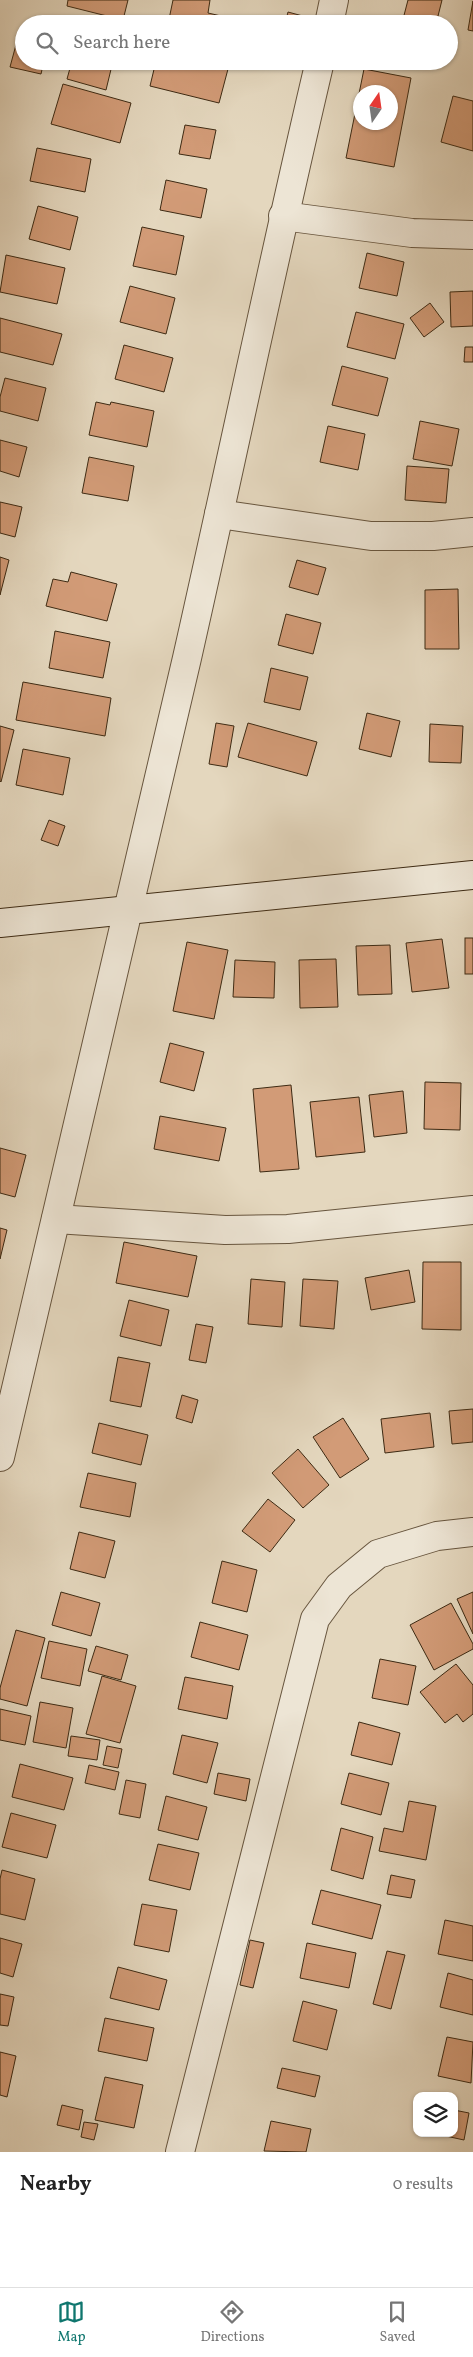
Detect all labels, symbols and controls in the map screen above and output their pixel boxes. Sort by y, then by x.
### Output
search box [15,15,458,70]
icon: search [33,29,61,57]
text: Search here [73,30,170,56]
north arrow [353,85,398,130]
map controls [413,2092,458,2137]
button: layers [413,2092,458,2137]
text: Nearby [20,2170,91,2199]
text: 0 results [393,2174,453,2196]
tab: Map [57,2298,85,2347]
tab: Directions [200,2298,265,2347]
tab: Saved [379,2298,416,2347]

